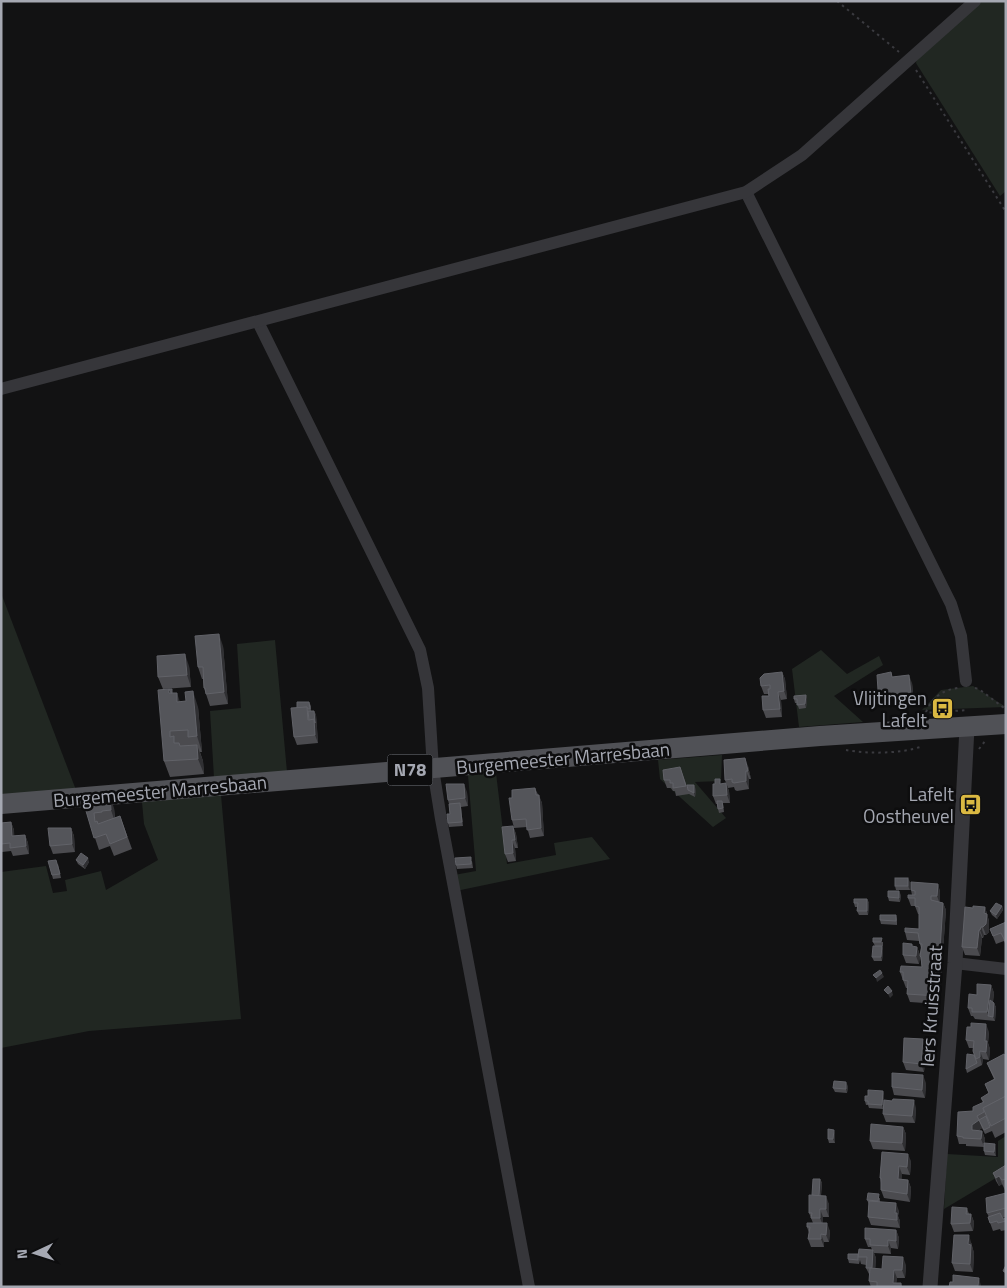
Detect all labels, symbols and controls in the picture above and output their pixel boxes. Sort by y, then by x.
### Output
place label: Vlijtingen Lafelt [853,683,927,734]
bus stop icon: Vlijtingen Lafelt [931,697,955,721]
street label: Burgemeester Marresbaan [455,734,671,781]
road number: N78 [388,754,432,786]
street label: Burgemeester Marresbaan [52,767,268,814]
place label: Lafelt Oostheuvel [863,779,954,830]
bus stop icon: Lafelt Oostheuvel [958,793,982,817]
street label: Iers Kruisstraat [912,944,949,1068]
north arrow [10,1228,60,1278]
text: N [11,1248,32,1260]

